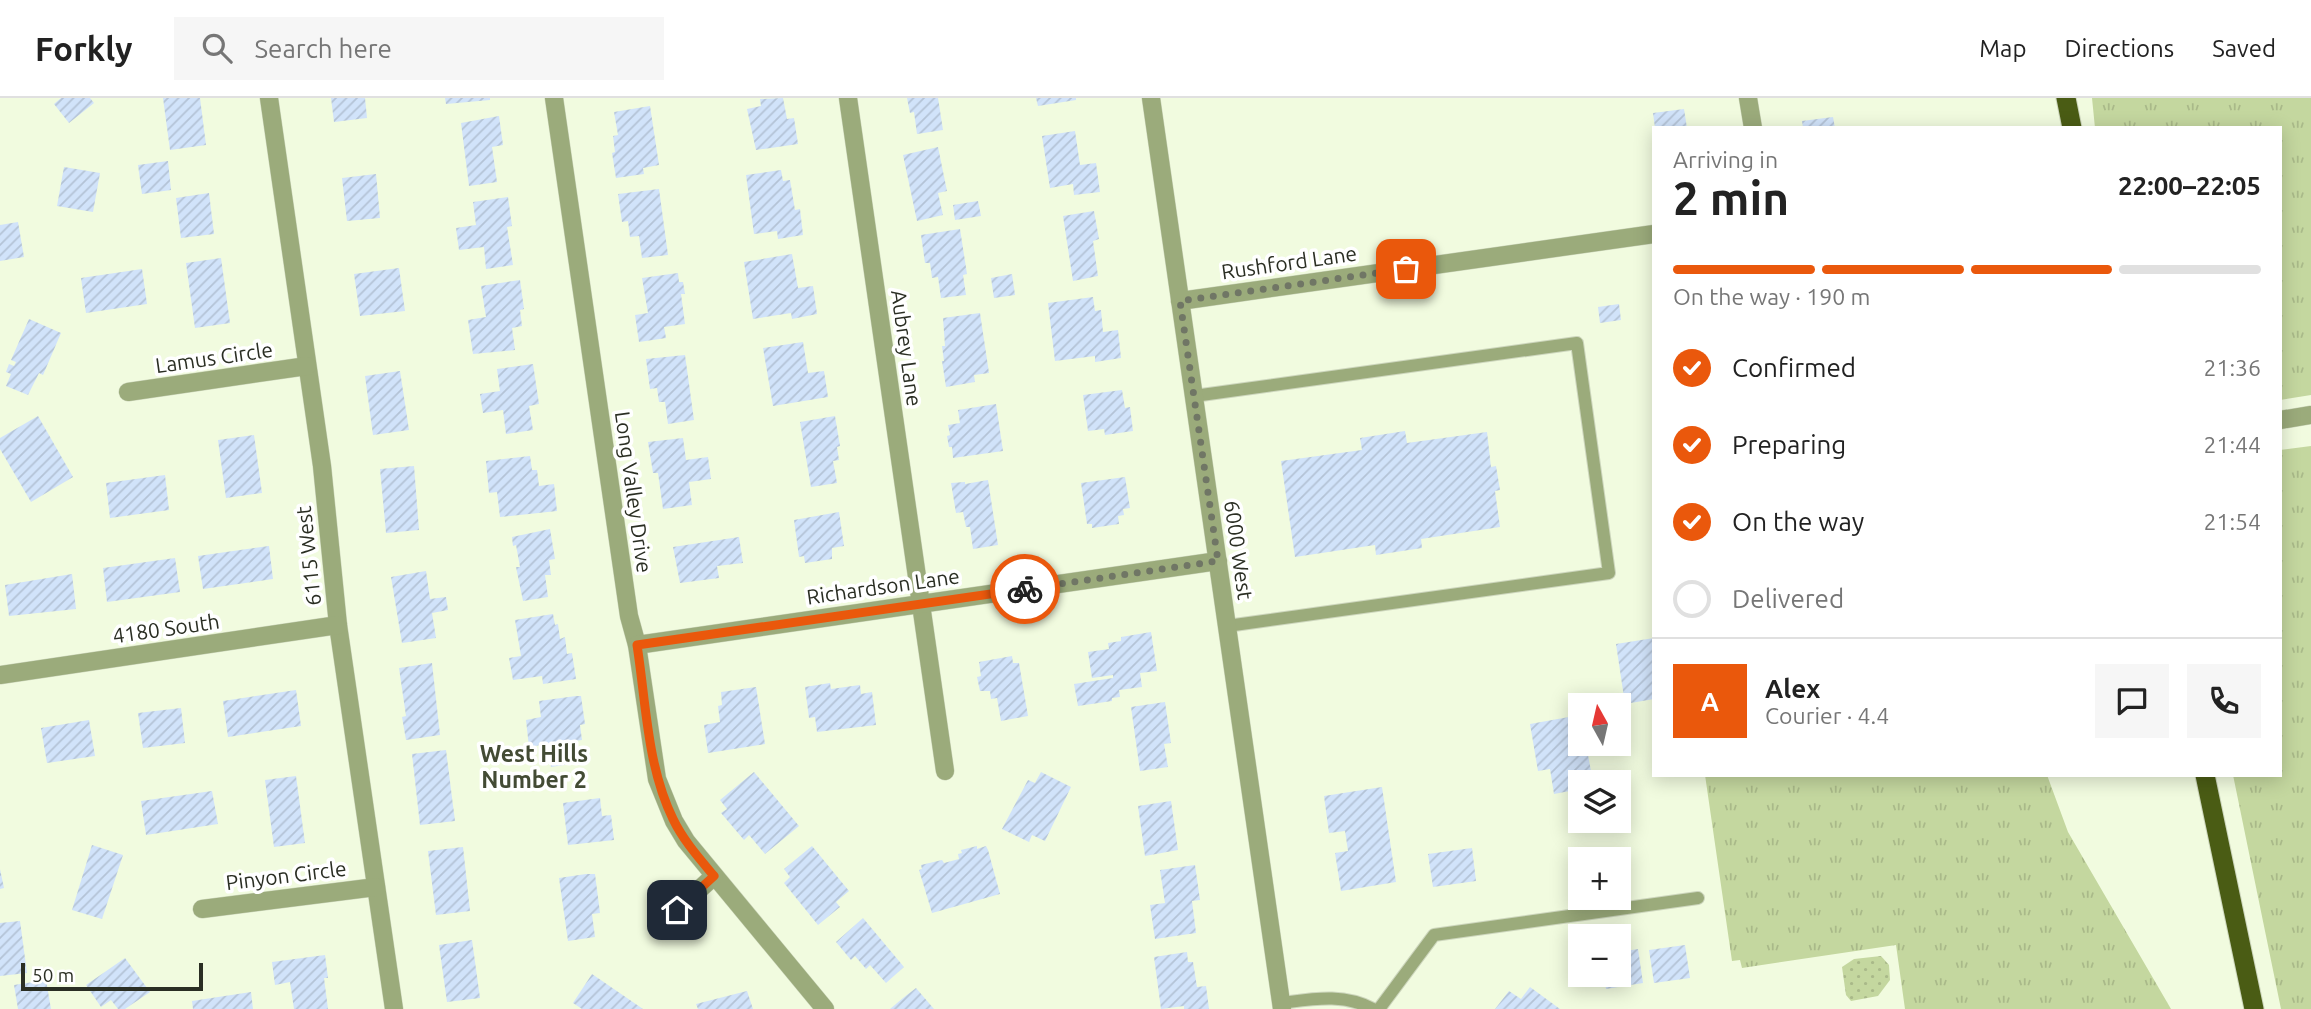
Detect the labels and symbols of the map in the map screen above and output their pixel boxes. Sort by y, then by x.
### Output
pin [1376,239,1436,299]
street label: Rushford Lane [1220,241,1358,283]
street label: Aubrey Lane [887,288,927,408]
street label: Lamus Circle [154,337,274,377]
street label: Long Valley Drive [611,410,657,574]
street label: 6000 West [1220,499,1258,601]
street label: 6115 West [291,505,325,607]
courier [990,554,1060,624]
street label: Richardson Lane [805,563,961,609]
street label: 4180 South [111,609,221,647]
north arrow [1568,693,1631,756]
district label: West Hills Number 2 [480,741,588,792]
street label: Pinyon Circle [224,856,348,894]
pin [647,880,707,940]
scale bar [21,960,203,992]

